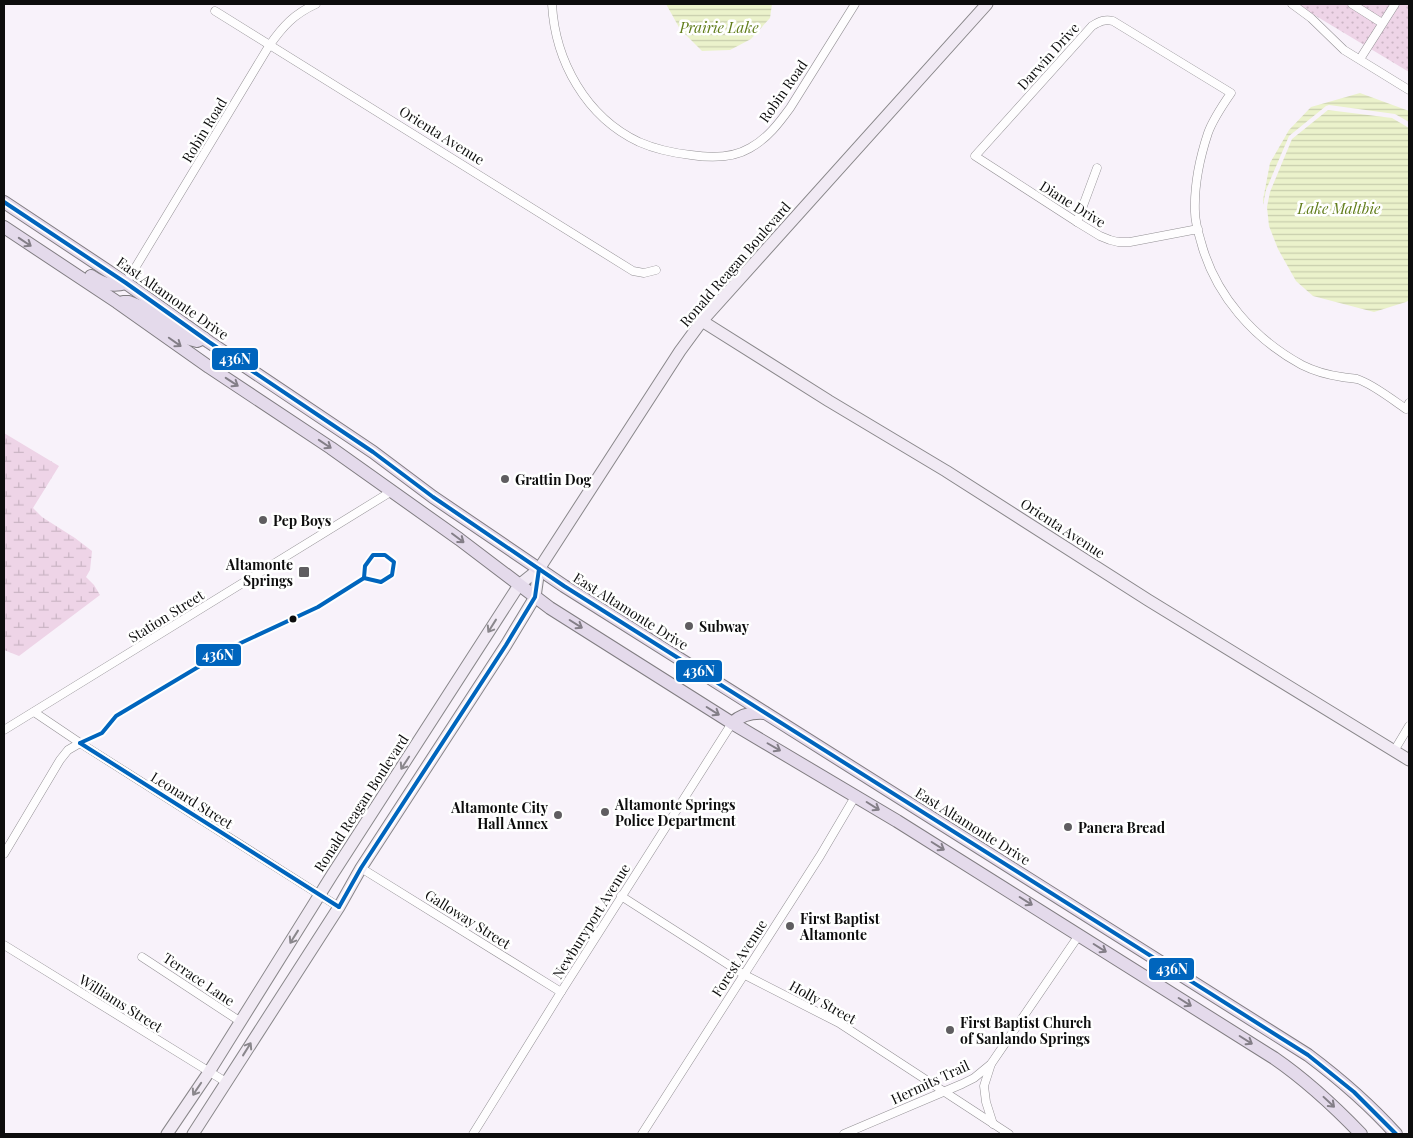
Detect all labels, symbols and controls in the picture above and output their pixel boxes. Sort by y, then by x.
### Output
water label: Prairie Lake [678,17,759,37]
street label: Darwin Drive [1013,18,1083,94]
street label: Robin Road [754,56,812,126]
street label: Robin Road [177,94,231,166]
street label: Orienta Avenue [396,101,488,169]
street label: Diane Drive [1036,176,1110,232]
street label: Ronald Reagan Boulevard [675,197,795,331]
water label: Lake Maltbie [1297,198,1381,218]
one-way arrow [18,237,32,247]
street label: East Altamonte Drive [113,252,233,344]
one-way arrow [167,337,181,347]
line badge: 436N [211,347,259,371]
text: 436N [219,349,251,368]
one-way arrow [225,377,239,387]
one-way arrow [318,439,332,449]
place label: Grattin Dog [515,470,592,489]
marker: Grattin Dog [499,473,511,485]
street label: Orienta Avenue [1017,494,1109,562]
place label: Pep Boys [273,511,331,530]
marker: Pep Boys [257,514,269,526]
one-way arrow [450,533,464,543]
place label: Altamonte Springs [225,555,293,590]
marker: Altamonte Springs [297,565,311,579]
street label: East Altamonte Drive [570,568,692,654]
street label: Station Street [125,585,208,647]
unlabelled marker [288,614,298,624]
place label: Subway [699,617,750,636]
one-way arrow [487,618,497,632]
one-way arrow [568,619,582,629]
marker: Subway [683,620,695,632]
line badge: 436N [195,643,242,667]
text: 436N [202,645,234,664]
line badge: 436N [675,659,723,683]
text: 436N [683,661,715,680]
one-way arrow [706,706,720,716]
street label: Ronald Reagan Boulevard [309,731,413,875]
one-way arrow [767,743,781,753]
one-way arrow [399,755,409,769]
street label: Leonard Street [147,767,238,833]
street label: East Altamonte Drive [912,783,1034,869]
place label: Altamonte Springs Police Department [614,795,736,830]
place label: Altamonte City Hall Annex [450,798,549,833]
one-way arrow [865,801,879,811]
marker: Altamonte Springs Police Department [599,806,611,818]
marker: Altamonte City Hall Annex [552,809,564,821]
place label: Panera Bread [1078,818,1166,837]
marker: Panera Bread [1062,821,1074,833]
one-way arrow [931,842,945,852]
street label: Newburyport Avenue [548,860,634,982]
street label: Galloway Street [422,885,515,953]
one-way arrow [1018,896,1032,906]
place label: First Baptist Altamonte [799,909,880,944]
street label: Forest Avenue [707,916,771,1000]
marker: First Baptist Altamonte [784,920,796,932]
one-way arrow [288,930,298,944]
one-way arrow [1092,943,1106,953]
street label: Terrace Lane [159,948,239,1010]
line badge: 436N [1148,957,1195,981]
text: 436N [1156,959,1188,978]
street label: Williams Street [75,969,167,1037]
street label: Holly Street [786,976,861,1029]
one-way arrow [1178,997,1192,1007]
place label: First Baptist Church of Sanlando Springs [960,1013,1092,1048]
marker: First Baptist Church of Sanlando Springs [944,1024,956,1036]
one-way arrow [1238,1035,1252,1045]
one-way arrow [242,1042,252,1056]
street label: Hermits Trail [888,1056,972,1108]
one-way arrow [192,1082,202,1096]
one-way arrow [1323,1096,1335,1108]

